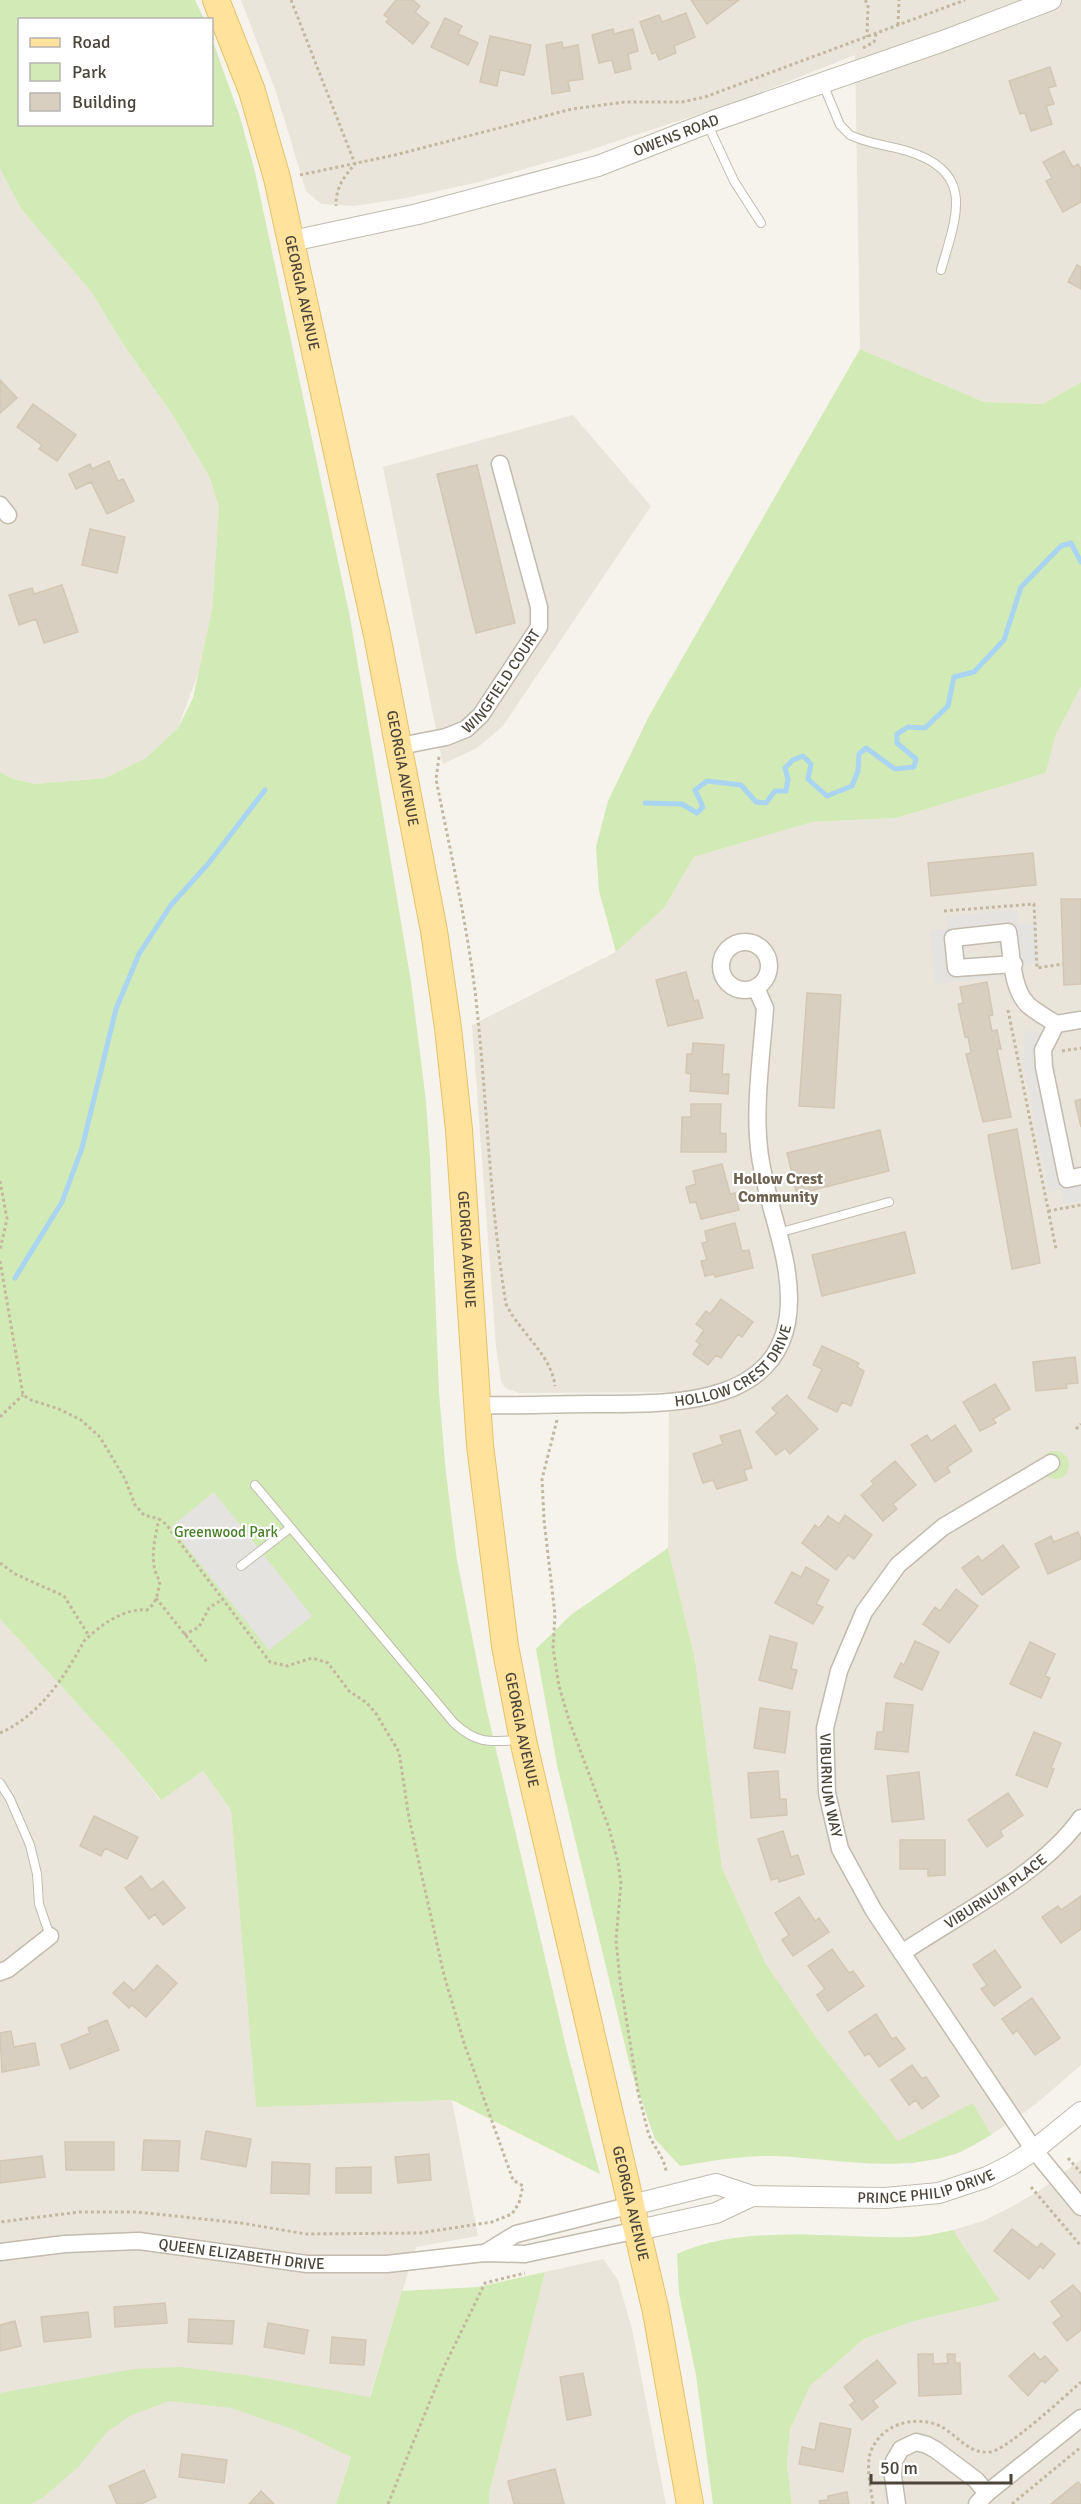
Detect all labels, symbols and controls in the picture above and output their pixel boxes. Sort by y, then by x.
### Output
legend [18,18,213,126]
text: Road [72,31,111,53]
text: Park [72,61,107,83]
text: Building [72,91,136,113]
street label: OWENS ROAD [631,111,721,160]
street label: GEORGIA AVENUE [281,234,323,352]
street label: WINGFIELD COURT [458,625,544,737]
street label: GEORGIA AVENUE [383,709,423,828]
district label: Hollow Crest Community [733,1169,823,1207]
street label: GEORGIA AVENUE [454,1190,480,1309]
street label: HOLLOW CREST DRIVE [674,1323,795,1411]
park label: Greenwood Park [174,1523,279,1541]
street label: GEORGIA AVENUE [501,1671,543,1789]
street label: VIBURNUM WAY [816,1733,846,1840]
street label: VIBURNUM PLACE [941,1850,1050,1933]
street label: GEORGIA AVENUE [609,2144,653,2263]
street label: PRINCE PHILIP DRIVE [857,2165,998,2207]
street label: QUEEN ELIZABETH DRIVE [157,2235,325,2273]
scale bar [871,2447,1010,2485]
text: 50 m [880,2457,918,2479]

